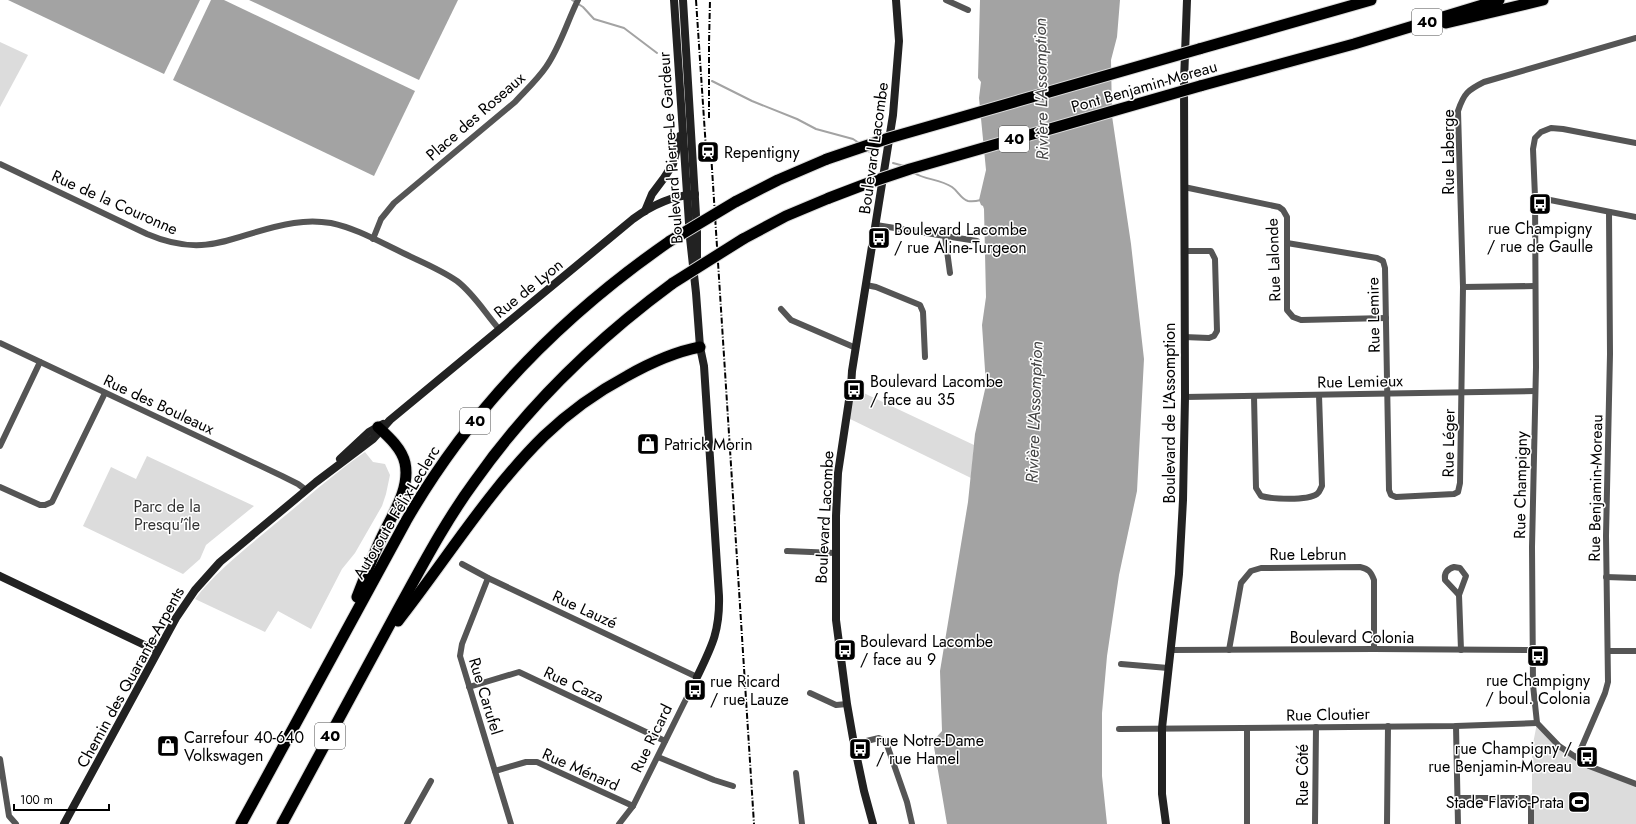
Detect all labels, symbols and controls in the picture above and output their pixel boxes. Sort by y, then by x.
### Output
road number: 40 [1412,9,1442,35]
water label: Rivière L'Assomption [1028,18,1054,160]
street label: Boulevard Pierre-Le Gardeur [652,51,689,245]
street label: Pont Benjamin-Moreau [1068,55,1220,118]
street label: Place des Roseaux [421,67,530,166]
street label: Boulevard Lacombe [853,81,894,216]
street label: Rue Laberge [1437,109,1460,195]
road number: 40 [999,126,1029,152]
station icon: Repentigny [695,139,721,165]
place label: Repentigny [724,141,800,164]
street label: Rue de la Couronne [48,164,182,241]
bus stop icon: rue Champigny / rue de Gaulle [1527,191,1553,217]
place label: rue Champigny / rue de Gaulle [1487,217,1593,258]
place label: Boulevard Lacombe / rue Aline-Turgeon [894,218,1027,259]
street label: Rue Lalonde [1261,218,1286,302]
bus stop icon: Boulevard Lacombe / rue Aline-Turgeon [866,225,892,251]
street label: Rue de Lyon [489,253,568,323]
street label: Rue Lemire [1361,277,1386,353]
street label: Boulevard de L'Assomption [1158,323,1181,503]
water label: Rivière L'Assomption [1020,341,1048,483]
street label: Rue des Bouleaux [100,369,218,440]
street label: Rue Lemieux [1317,369,1403,394]
place label: Boulevard Lacombe / face au 35 [870,370,1003,411]
bus stop icon: Boulevard Lacombe / face au 35 [841,377,867,403]
road number: 40 [460,408,490,434]
street label: Rue Léger [1436,408,1461,478]
street label: Rue Benjamin-Moreau [1583,414,1608,562]
street label: Rue Champigny [1508,430,1533,539]
shop icon: Patrick Morin [635,431,661,457]
place label: Patrick Morin [664,433,753,456]
street label: Autoroute Félix-Leclerc [347,441,445,583]
street label: Boulevard Lacombe [810,450,839,584]
park label: Parc de la Presqu'île [133,495,201,536]
street label: Rue Lebrun [1269,543,1347,566]
street label: Chemin des Quarante-Arpents [71,582,190,772]
street label: Rue Lauzé [549,584,621,634]
street label: Boulevard Colonia [1290,626,1414,649]
place label: Boulevard Lacombe / face au 9 [860,630,993,671]
bus stop icon: Boulevard Lacombe / face au 9 [832,637,858,663]
bus stop icon: rue Champigny / boul. Colonia [1525,643,1551,669]
street label: Rue Carufel [463,655,508,737]
street label: Rue Caza [540,660,608,708]
place label: rue Champigny / boul. Colonia [1486,669,1591,710]
place label: rue Ricard / rue Lauze [710,670,789,711]
bus stop icon: rue Ricard / rue Lauze [682,677,708,703]
street label: Rue Ricard [625,700,678,776]
street label: Rue Cloutier [1286,702,1371,727]
road number: 40 [315,723,345,749]
place label: Carrefour 40-640 Volkswagen [184,726,304,767]
place label: rue Notre-Dame / rue Hamel [876,729,984,770]
shop icon: Carrefour 40-640 Volkswagen [155,733,181,759]
bus stop icon: rue Notre-Dame / rue Hamel [847,736,873,762]
place label: rue Champigny / rue Benjamin-Moreau [1428,737,1572,778]
street label: Rue Ménard [539,742,623,797]
street label: Rue Côté [1291,744,1314,806]
bus stop icon: rue Champigny / rue Benjamin-Moreau [1574,744,1600,770]
scale bar [14,786,109,812]
sports icon: Stade Flavio-Prata [1566,789,1592,815]
text: 100 m [20,791,53,809]
place label: Stade Flavio-Prata [1446,791,1564,814]

